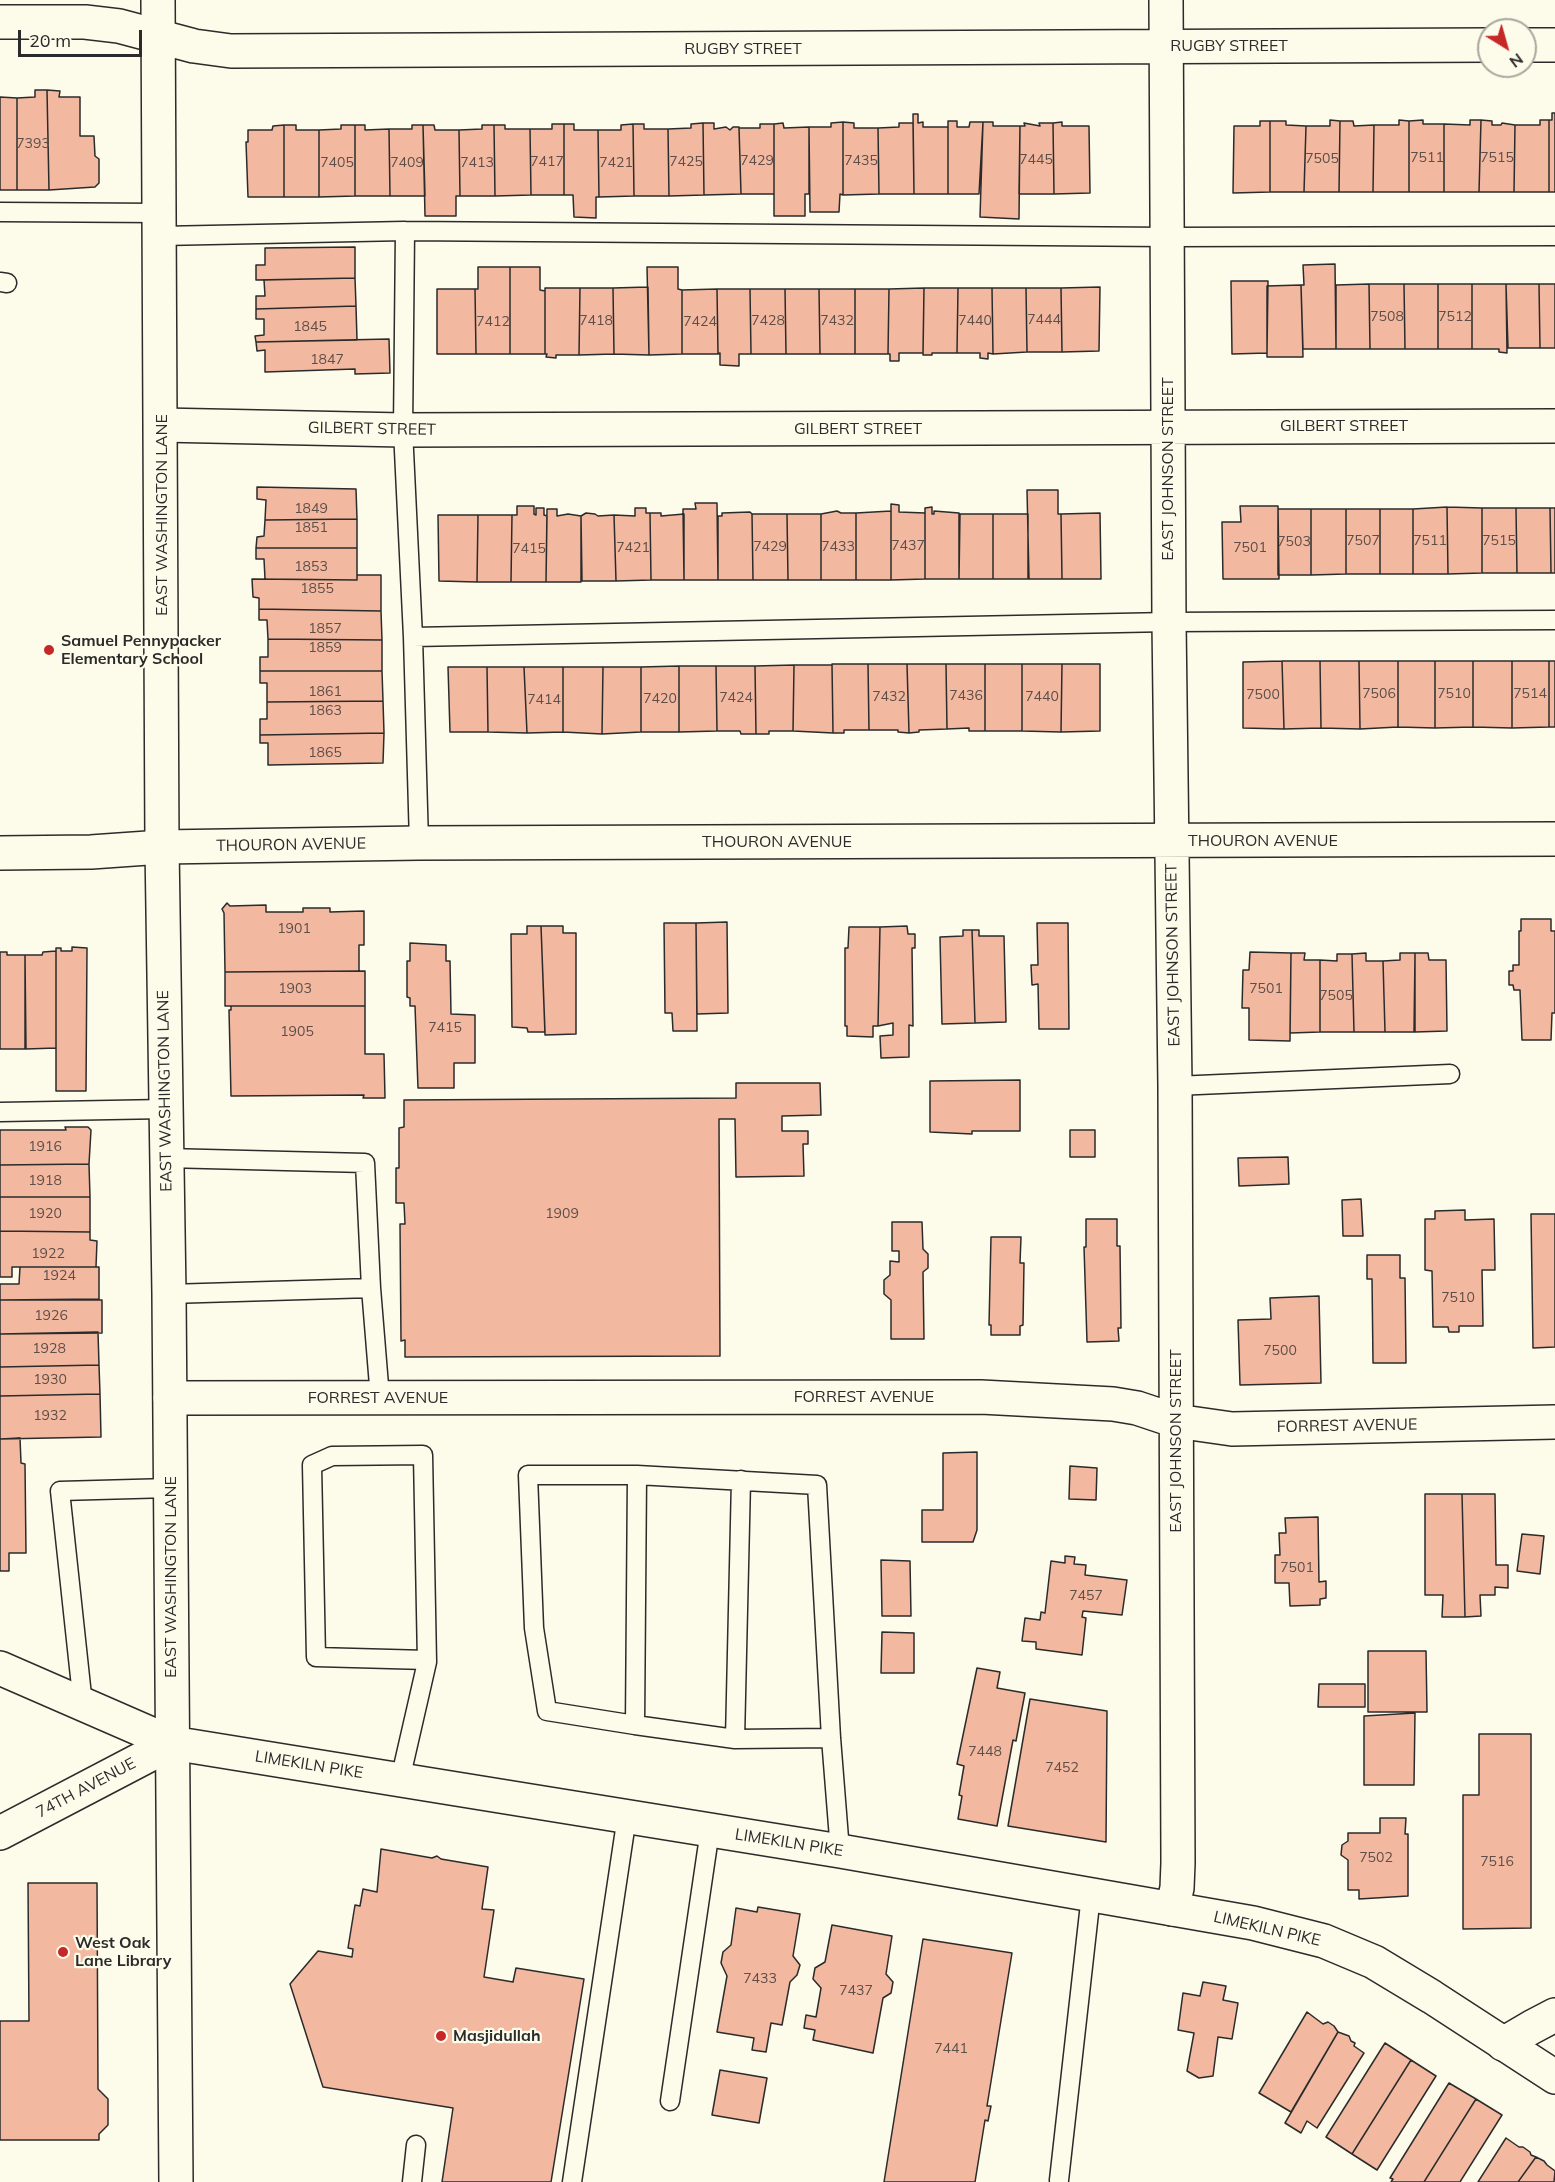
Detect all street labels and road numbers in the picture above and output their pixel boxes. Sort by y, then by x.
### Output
street label: RUGBY STREET [1170,36,1288,56]
street label: RUGBY STREET [684,39,802,59]
street label: EAST JOHNSON STREET [1158,377,1178,561]
street label: EAST WASHINGTON LANE [152,414,172,616]
street label: GILBERT STREET [1280,416,1408,436]
street label: GILBERT STREET [308,418,436,440]
street label: GILBERT STREET [794,419,922,439]
street label: THOURON AVENUE [1188,831,1338,851]
street label: THOURON AVENUE [702,832,852,852]
street label: THOURON AVENUE [216,834,366,856]
street label: EAST JOHNSON STREET [1162,863,1184,1047]
street label: EAST WASHINGTON LANE [154,990,176,1192]
street label: EAST JOHNSON STREET [1166,1349,1186,1533]
street label: FORREST AVENUE [794,1387,934,1407]
street label: FORREST AVENUE [308,1388,448,1408]
street label: FORREST AVENUE [1277,1415,1417,1437]
street label: EAST WASHINGTON LANE [161,1476,181,1678]
street label: LIMEKILN PIKE [254,1747,364,1783]
street label: 74TH AVENUE [33,1754,139,1822]
street label: LIMEKILN PIKE [734,1825,844,1861]
street label: LIMEKILN PIKE [1212,1907,1322,1951]

